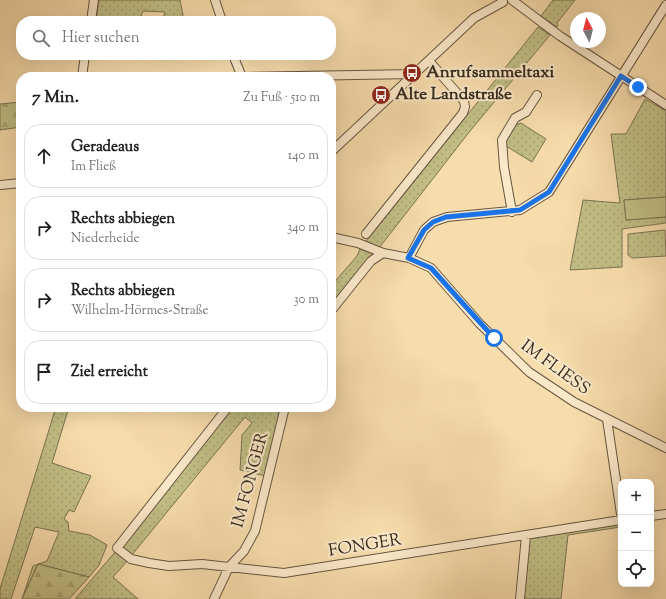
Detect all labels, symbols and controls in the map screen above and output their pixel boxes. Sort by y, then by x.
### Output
north arrow [570,12,606,48]
search box [16,16,336,60]
icon: search [30,27,52,49]
text: Hier suchen [62,28,140,49]
place label: Anrufsammeltaxi [426,61,555,85]
bus stop icon: Anrufsammeltaxi [401,62,423,84]
route end [629,78,647,96]
place label: Alte Landstraße [395,83,512,107]
bus stop icon: Alte Landstraße [370,84,392,106]
text: 7 Min. [32,86,79,110]
text: Zu Fuß · 510 m [243,89,320,107]
text: Geradeaus [71,137,139,158]
icon: ahead [33,145,55,167]
text: 140 m [288,147,319,165]
text: Im Fließ [71,158,116,176]
text: Rechts abbiegen [71,209,175,230]
icon: right [33,217,55,239]
text: 340 m [287,219,319,237]
text: Niederheide [71,230,140,248]
text: Rechts abbiegen [71,281,175,302]
icon: right [33,289,55,311]
text: 30 m [293,291,319,309]
text: Wilhelm-Hörmes-Straße [71,302,209,320]
route start [485,329,503,347]
street label: IM FLIESS [515,335,595,401]
icon: arrive [33,361,55,383]
text: Ziel erreicht [71,362,148,383]
street label: IM FONGER [227,429,276,531]
map controls [618,479,654,587]
button: + [618,479,654,515]
button: − [618,515,654,551]
street label: FONGER [327,528,404,564]
button: locate [618,551,654,587]

